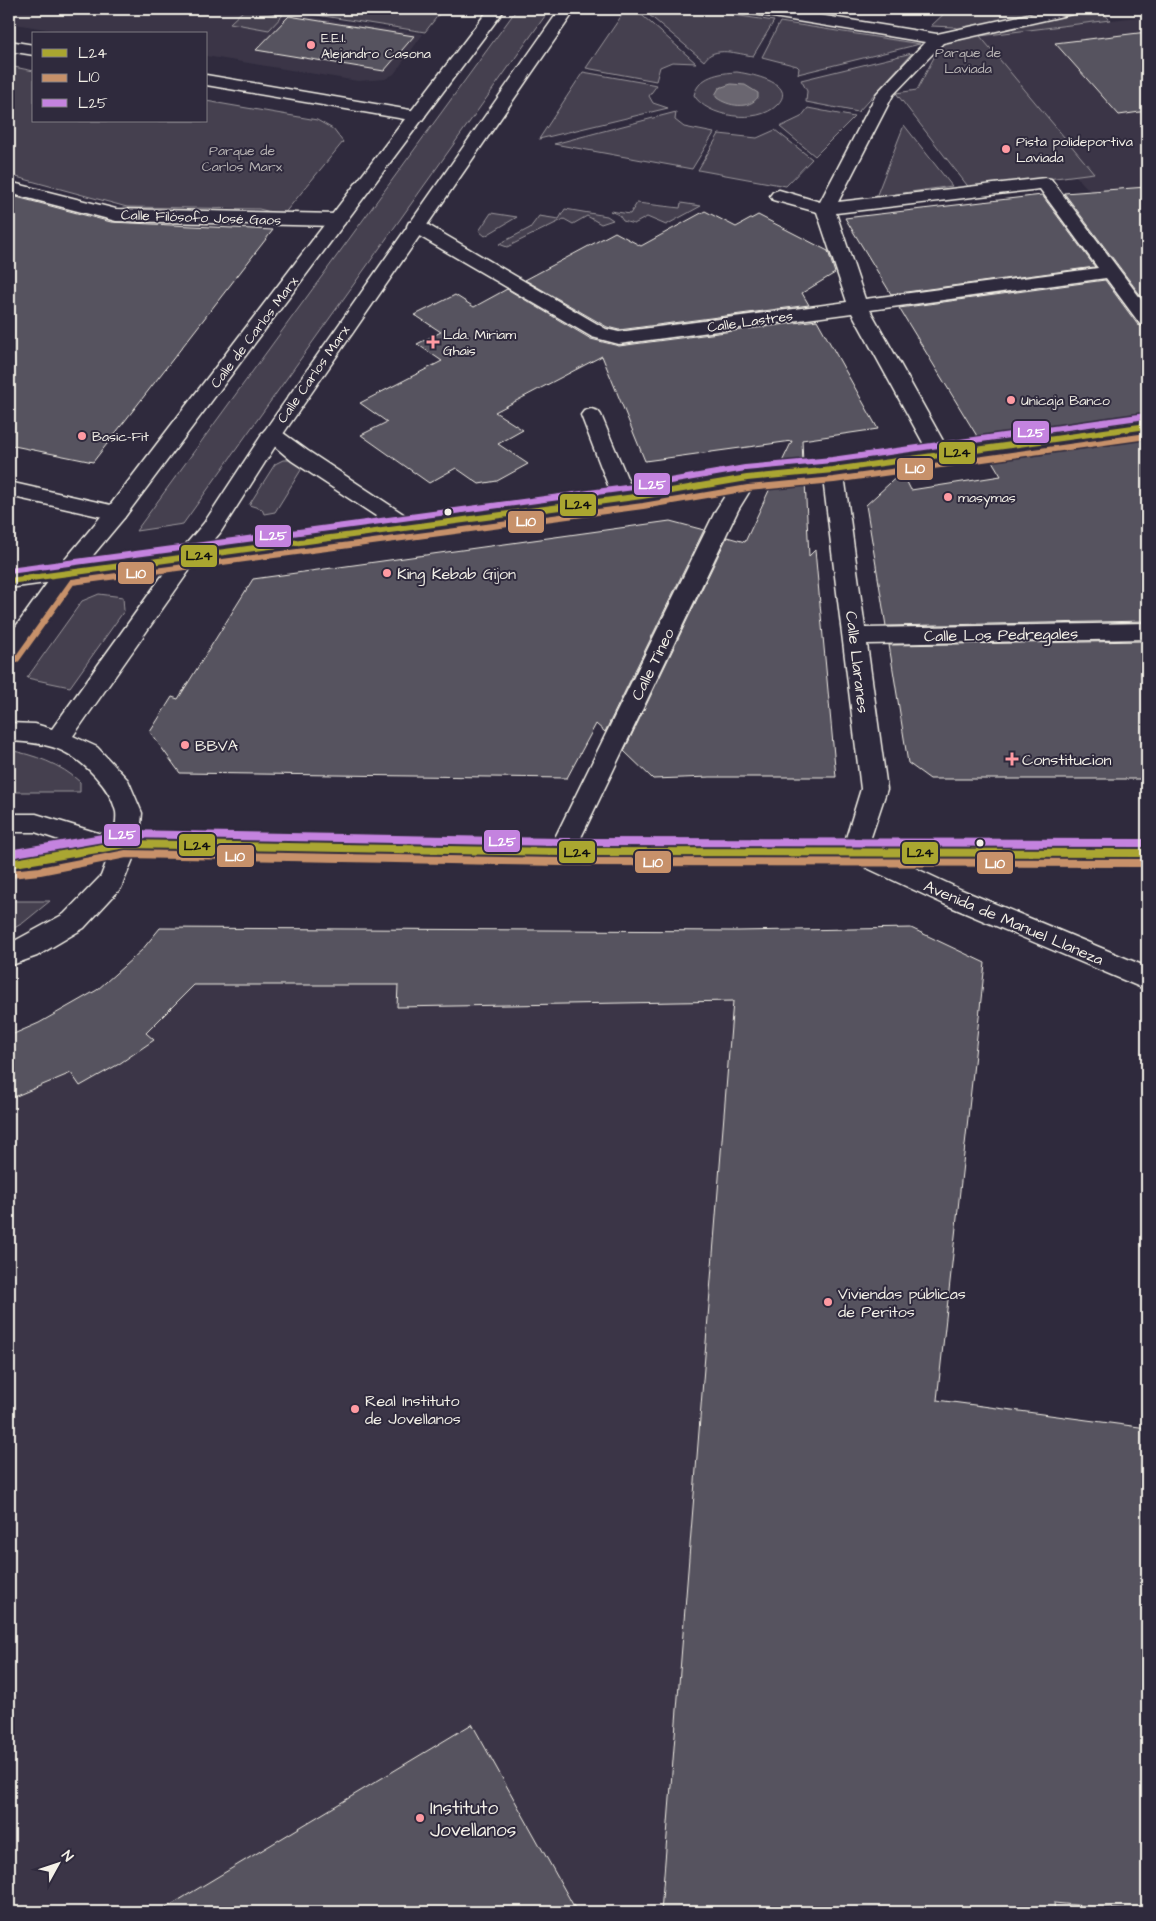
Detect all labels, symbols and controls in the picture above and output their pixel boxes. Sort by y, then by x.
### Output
place label: E.E.I. Alejandro Casona [321,28,431,64]
legend [32,32,208,122]
marker: E.E.I. Alejandro Casona [305,39,317,51]
text: L24 [78,43,107,64]
park label: Parque de Laviada [935,43,1001,79]
text: L10 [78,67,100,88]
text: L25 [78,93,108,114]
place label: Pista polideportiva Laviada [1016,132,1133,168]
park label: Parque de Carlos Marx [202,141,283,177]
marker: Pista polideportiva Laviada [1000,143,1012,155]
street label: Calle Filósofo José Gaos [120,205,281,231]
street label: Calle de Carlos Marx [206,272,304,393]
street label: Calle Lastres [706,306,794,338]
street label: Calle Carlos Marx [273,321,355,427]
place label: Lda. Miriam Ghais [443,325,516,361]
marker: Lda. Miriam Ghais [427,336,439,348]
place label: Unicaja Banco [1021,391,1110,411]
marker: Unicaja Banco [1005,394,1017,406]
line badge: L25 [1012,420,1050,444]
text: L25 [1017,423,1046,443]
place label: Basic-Fit [92,427,149,447]
marker: Basic-Fit [76,430,88,442]
line badge: L24 [938,441,976,465]
text: L24 [943,443,971,463]
line badge: L10 [896,457,934,481]
text: L10 [905,459,925,479]
line badge: L25 [633,472,671,496]
text: L25 [638,475,667,495]
place label: masymas [958,488,1016,508]
marker: masymas [942,491,954,503]
line badge: L24 [559,493,597,517]
text: L24 [564,495,592,515]
unlabelled marker [443,507,453,517]
line badge: L10 [507,510,545,534]
text: L10 [516,512,536,532]
line badge: L25 [254,524,292,548]
text: L25 [259,526,288,546]
line badge: L24 [180,544,218,568]
text: L24 [185,546,213,566]
line badge: L10 [117,561,155,585]
place label: King Kebab Gijon [397,563,516,586]
text: L10 [126,564,146,584]
marker: King Kebab Gijon [381,567,393,579]
street label: Calle Llaranes [840,610,874,715]
street label: Calle Los Pedregales [924,623,1078,648]
street label: Calle Tineo [626,625,680,704]
place label: BBVA [195,735,238,757]
marker: BBVA [179,739,191,751]
place label: Constitucion [1022,749,1111,771]
marker: Constitucion [1006,753,1018,765]
line badge: L25 [103,823,141,847]
text: L25 [108,825,137,845]
line badge: L25 [483,829,521,853]
text: L25 [488,832,517,852]
line badge: L24 [178,833,216,857]
text: L24 [183,836,211,856]
unlabelled marker [975,838,985,848]
line badge: L24 [558,840,596,864]
line badge: L24 [901,841,939,865]
text: L24 [563,843,591,863]
text: L24 [906,843,934,863]
line badge: L10 [216,844,255,868]
text: L10 [225,847,245,867]
line badge: L10 [634,850,672,874]
line badge: L10 [976,851,1014,875]
text: L10 [643,853,663,873]
text: L10 [985,854,1005,874]
street label: Avenida de Manuel Llaneza [920,875,1107,971]
place label: Viviendas públicas de Peritos [838,1283,966,1323]
marker: Viviendas públicas de Peritos [822,1296,834,1308]
place label: Real Instituto de Jovellanos [365,1390,461,1430]
marker: Real Instituto de Jovellanos [349,1403,361,1415]
place label: Instituto Jovellanos [430,1795,516,1844]
marker: Instituto Jovellanos [414,1812,426,1824]
north arrow [32,1838,82,1888]
text: N [57,1846,78,1866]

